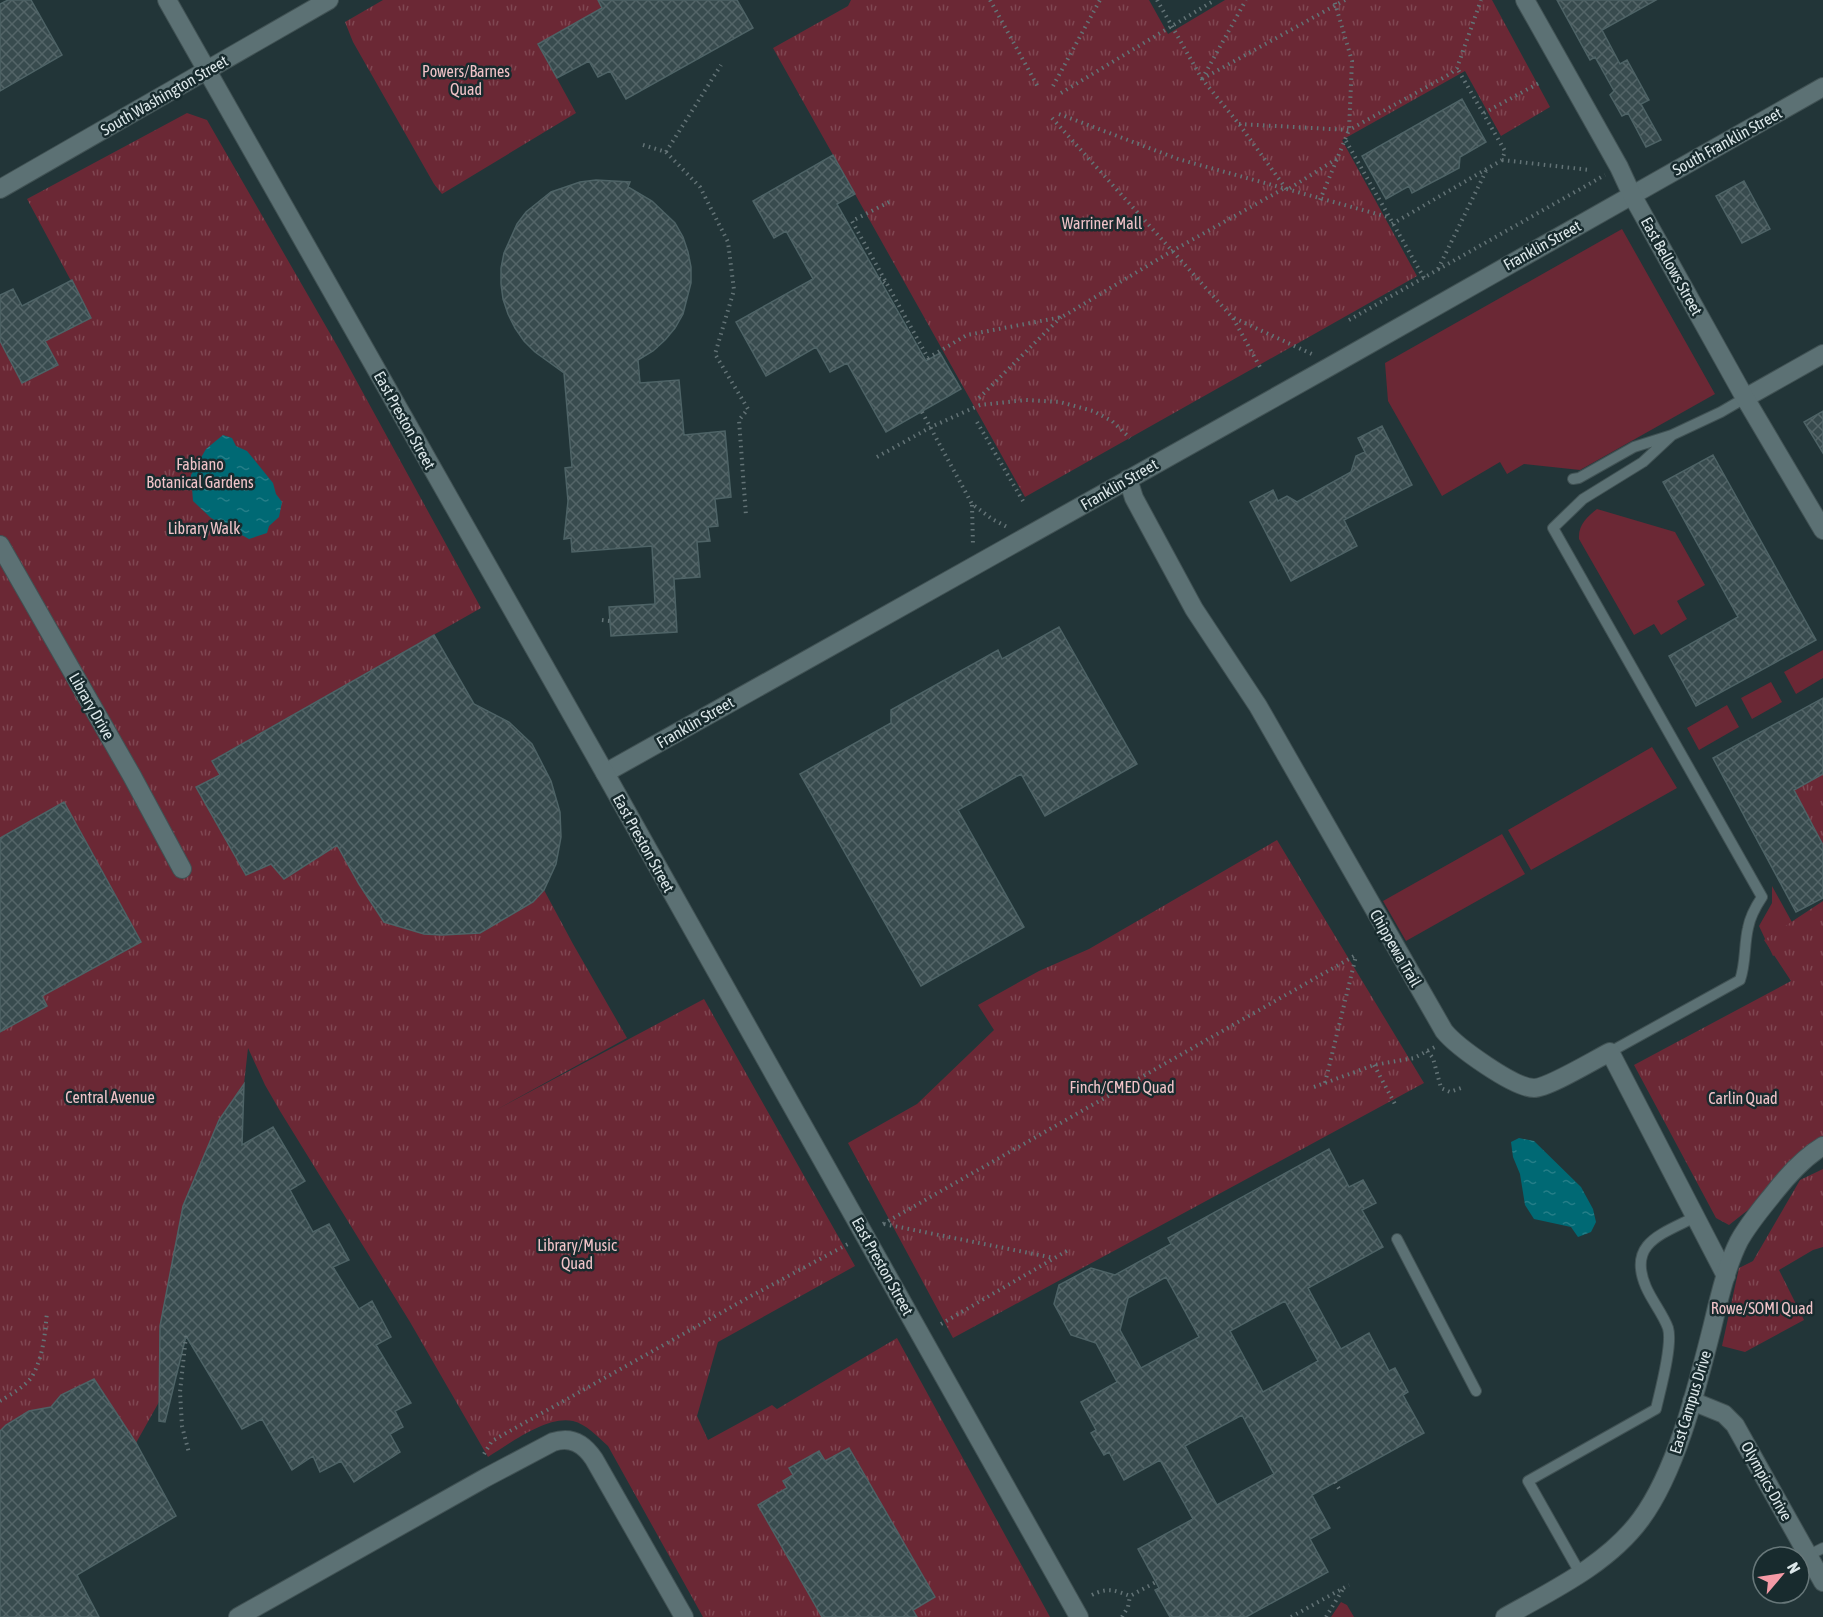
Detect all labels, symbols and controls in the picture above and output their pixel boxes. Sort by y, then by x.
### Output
street label: South Washington Street [97,51,232,140]
park label: Powers/Barnes Quad [422,62,510,98]
street label: South Franklin Street [1669,103,1785,179]
park label: Warriner Mall [1062,214,1143,232]
street label: East Bellows Street [1638,214,1707,319]
street label: Franklin Street [1500,216,1584,274]
street label: East Preston Street [371,368,440,472]
park label: Fabiano Botanical Gardens [146,455,254,491]
street label: Franklin Street [1077,455,1161,513]
park label: Library Walk [168,519,240,538]
street label: Library Drive [65,670,118,743]
street label: Franklin Street [653,693,737,751]
street label: East Preston Street [610,791,679,895]
street label: Chippewa Trail [1366,906,1426,991]
park label: Finch/CMED Quad [1070,1078,1174,1096]
park label: Central Avenue [65,1088,155,1106]
park label: Carlin Quad [1708,1089,1778,1107]
street label: East Preston Street [849,1214,918,1318]
park label: Library/Music Quad [537,1236,617,1272]
park label: Rowe/SOMI Quad [1711,1299,1813,1317]
street label: East Campus Drive [1666,1348,1715,1456]
street label: Olympics Drive [1737,1438,1796,1524]
north arrow [1751,1545,1811,1605]
text: N [1784,1559,1804,1576]

